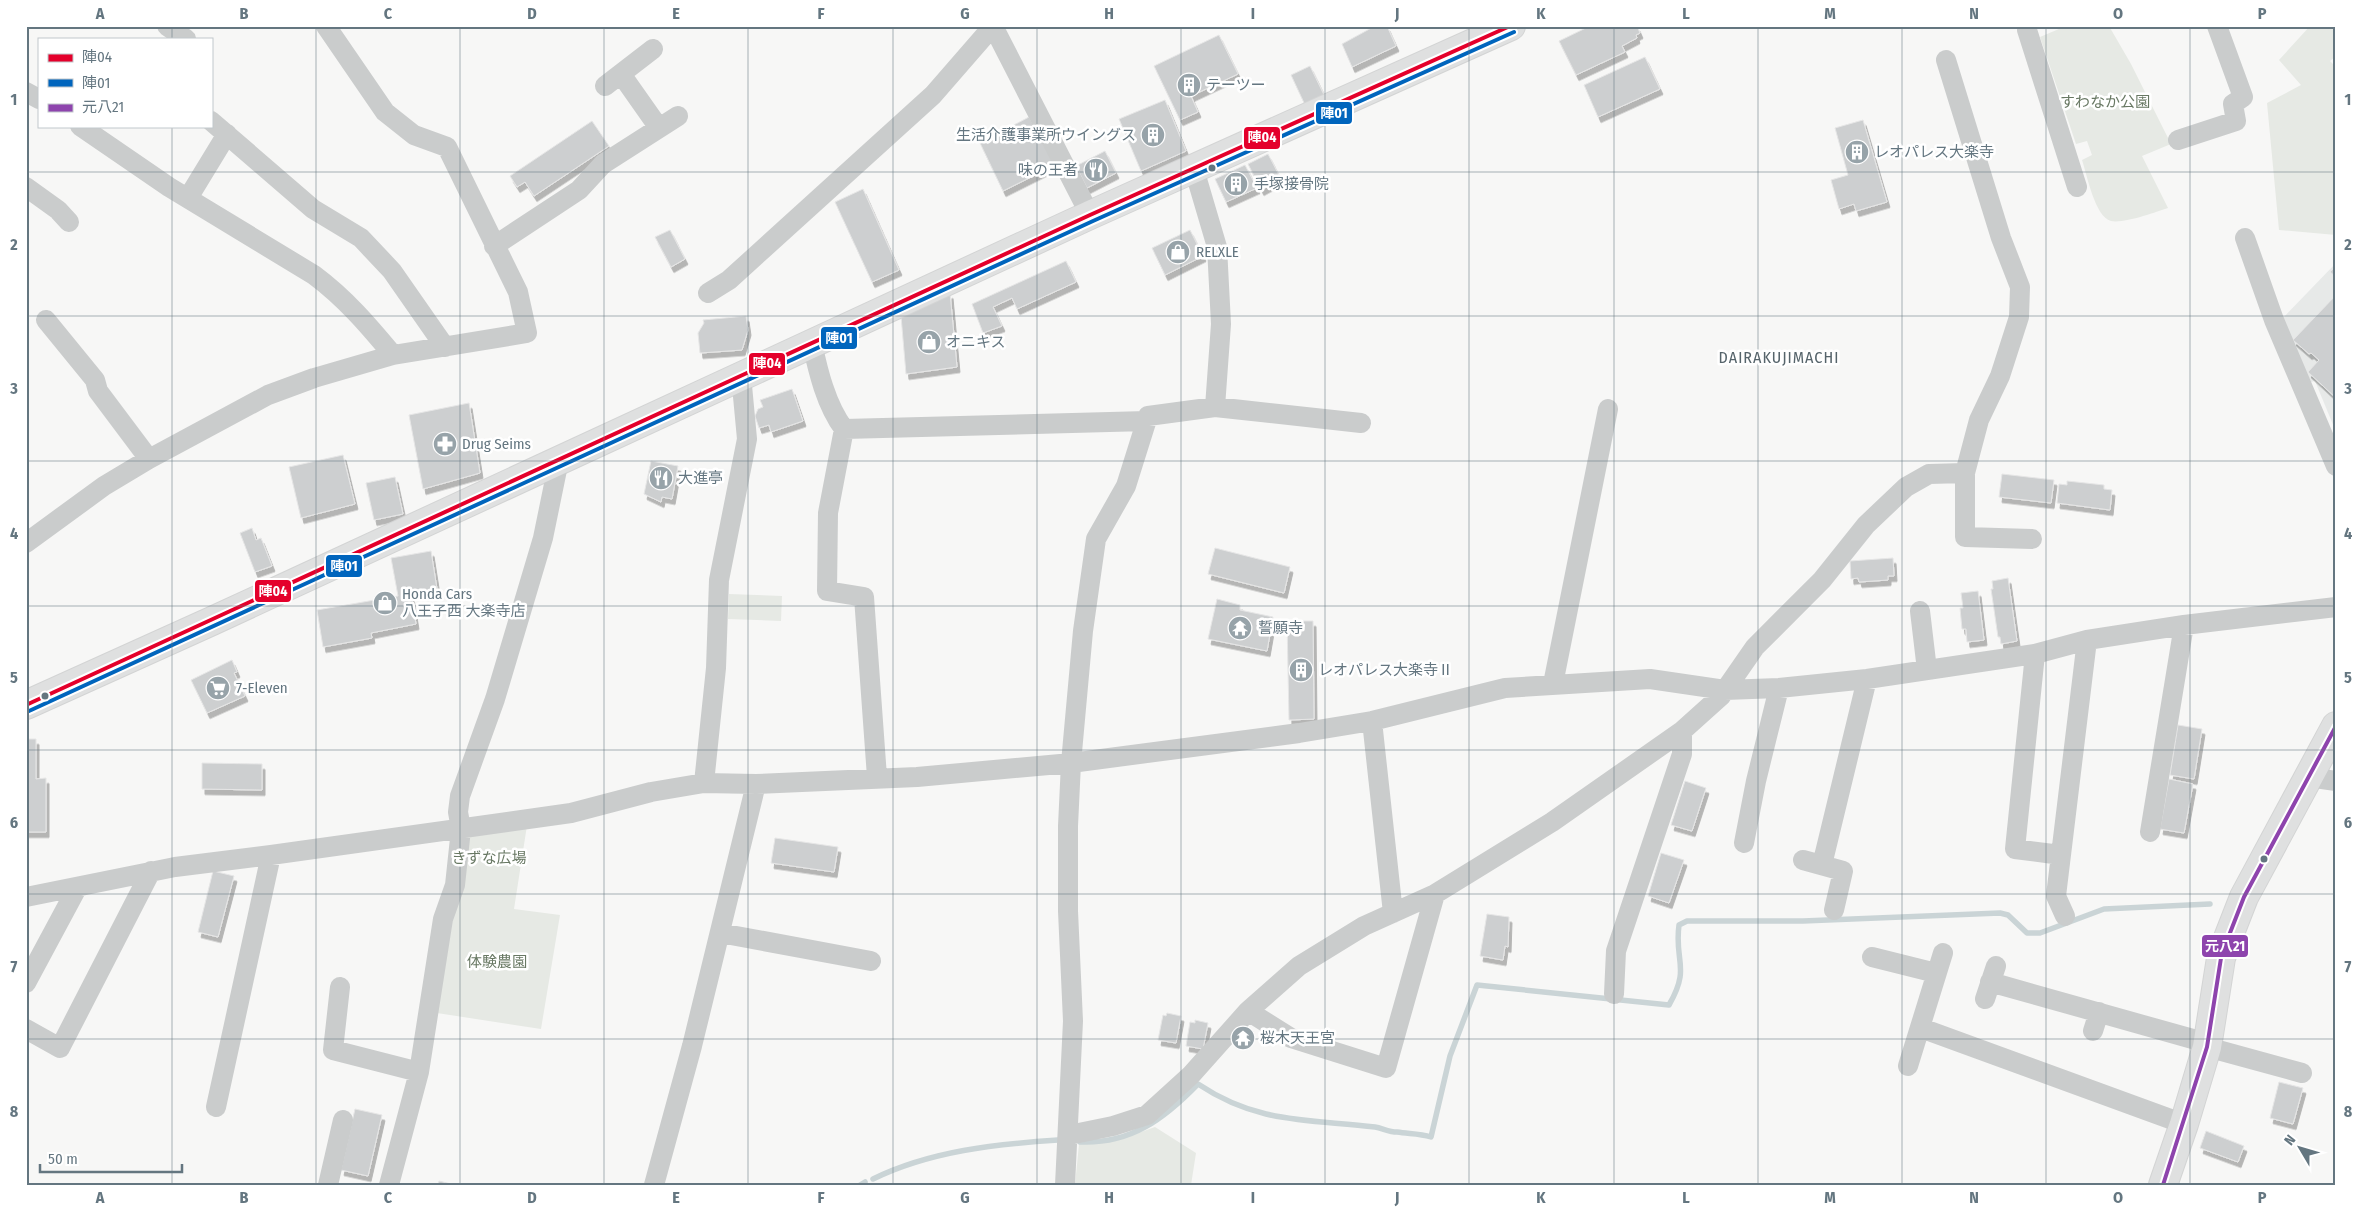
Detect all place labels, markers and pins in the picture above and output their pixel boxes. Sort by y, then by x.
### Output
building icon: テーツー [1176,72,1202,98]
place label: テーツー [1206,76,1266,94]
building icon: 生活介護事業所ウイングス [1140,122,1166,148]
place label: 生活介護事業所ウイングス [956,126,1136,144]
building icon: レオパレス大楽寺 [1844,139,1870,165]
place label: レオパレス大楽寺 [1874,143,1994,161]
restaurant icon: 味の王者 [1083,157,1109,183]
place label: 味の王者 [1018,161,1078,179]
unlabelled marker [1207,163,1217,173]
building icon: 手塚接骨院 [1223,171,1249,197]
place label: 手塚接骨院 [1254,175,1329,193]
shop icon: RELXLE [1165,239,1191,265]
place label: RELXLE [1196,243,1239,261]
shop icon: オニキス [916,329,942,355]
place label: オニキス [946,333,1006,351]
pharmacy icon: Drug Seims [432,431,458,457]
place label: Drug Seims [462,435,531,453]
restaurant icon: 大進亭 [648,465,674,491]
place label: 大進亭 [678,469,723,487]
place label: Honda Cars 八王子西 大楽寺店 [402,585,526,620]
shop icon: Honda Cars 八王子西 大楽寺店 [372,590,398,616]
temple icon: 誓願寺 [1227,615,1253,641]
place label: 誓願寺 [1258,619,1303,637]
building icon: レオパレス大楽寺Ⅱ [1288,657,1314,683]
place label: レオパレス大楽寺Ⅱ [1318,661,1453,679]
supermarket icon: 7-Eleven [205,675,231,701]
place label: 7-Eleven [236,679,288,697]
unlabelled marker [40,691,50,701]
unlabelled marker [2259,854,2269,864]
temple icon: 桜木天王宮 [1230,1025,1256,1051]
place label: 桜木天王宮 [1260,1029,1335,1047]

